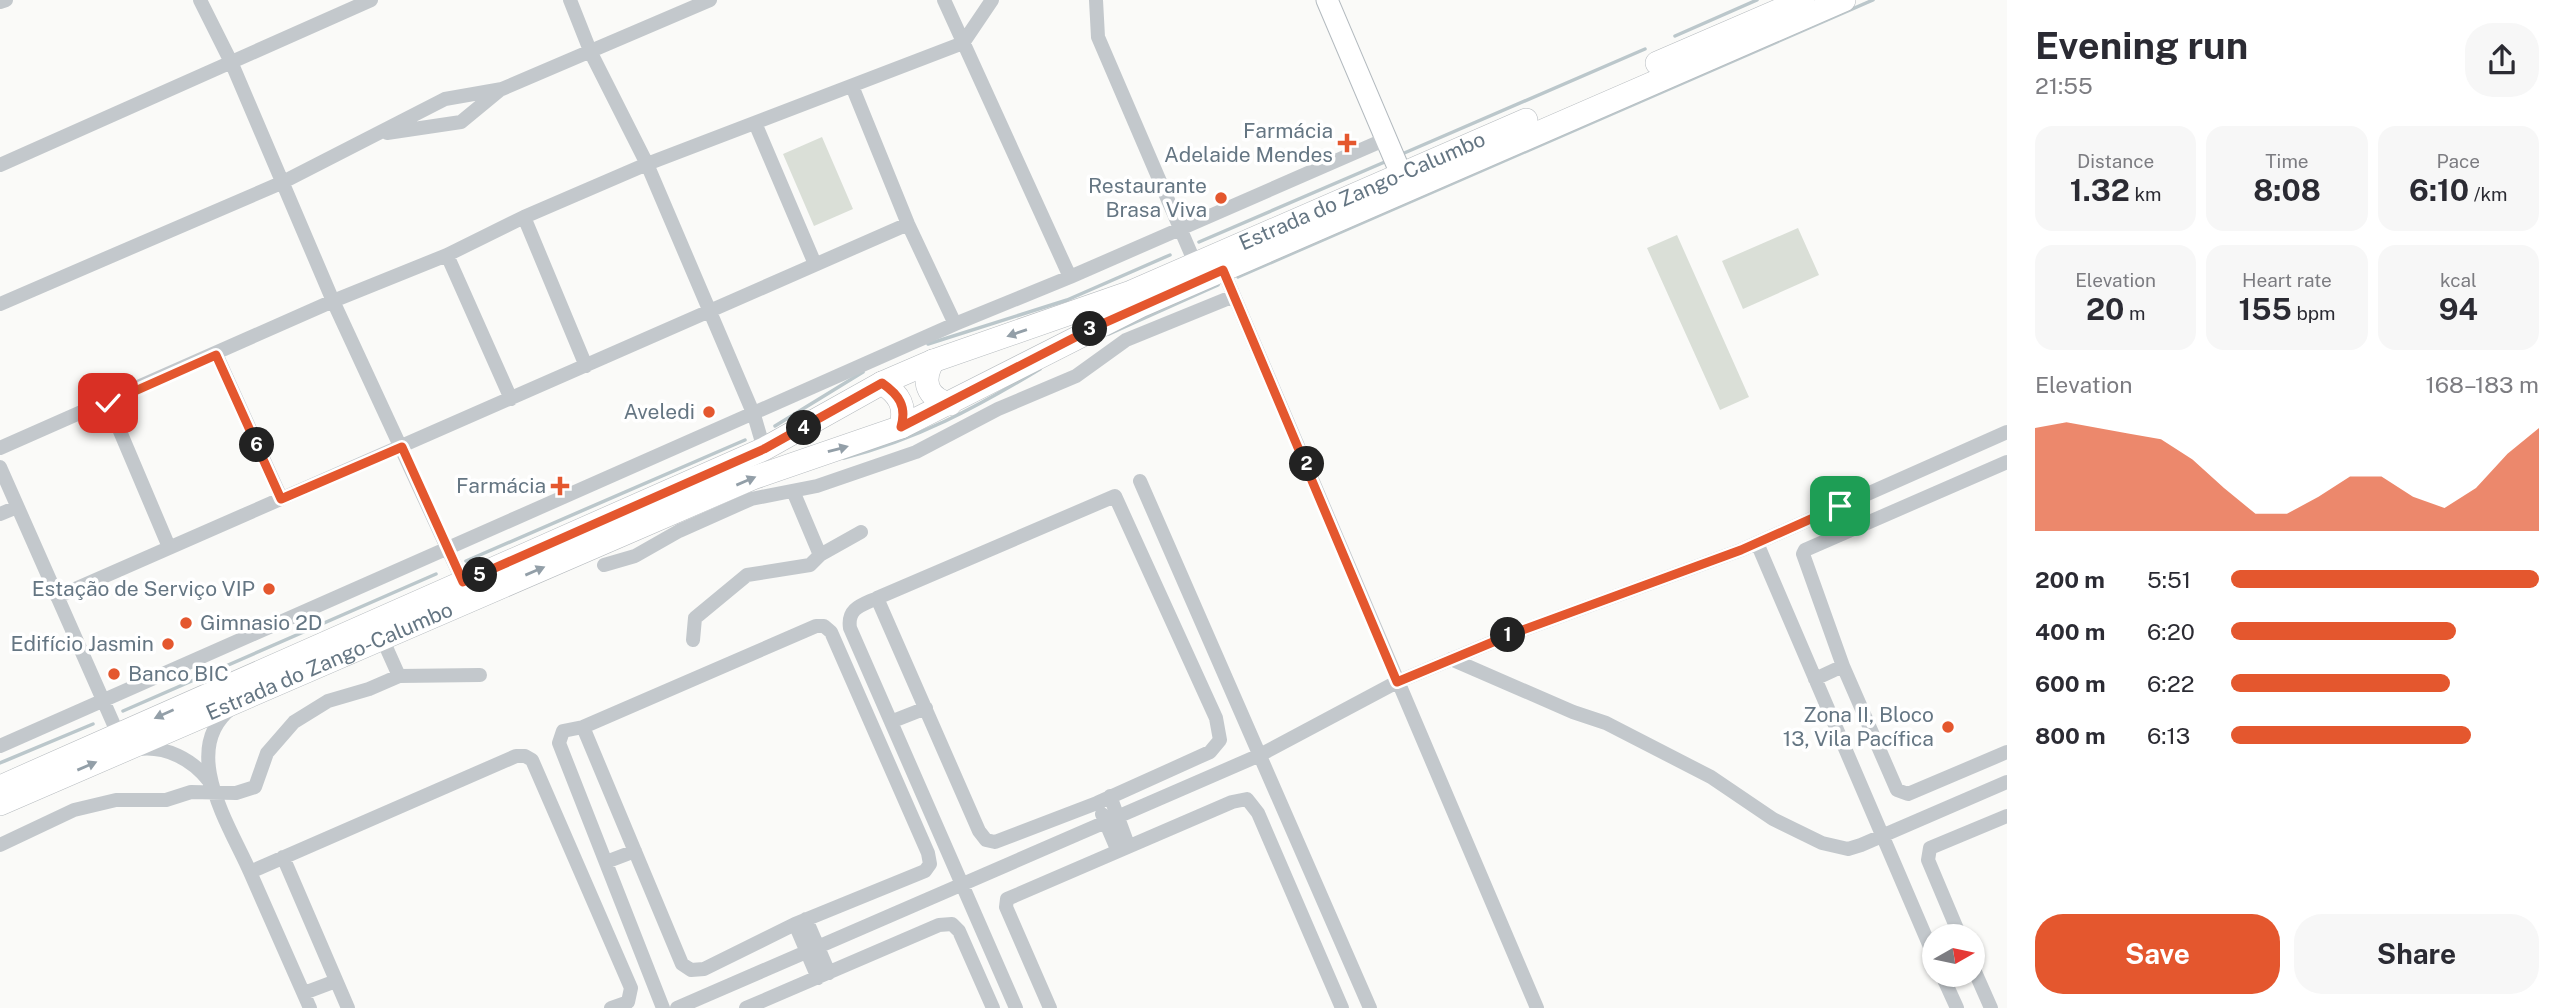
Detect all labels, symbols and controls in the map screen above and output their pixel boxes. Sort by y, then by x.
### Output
text: Evening run [2035,23,2248,68]
button: share [2465,23,2539,97]
text: 21:55 [2035,72,2093,99]
place label: Farmácia Adelaide Mendes [1164,118,1333,167]
street label: Estrada do Zango-Calumbo [1235,126,1489,255]
marker: Farmácia Adelaide Mendes [1339,135,1355,151]
text: Distance [2077,150,2154,172]
text: Time [2265,150,2309,172]
text: Pace [2437,150,2480,172]
text: 1.32 [2070,172,2130,208]
text: 8:08 [2253,172,2321,208]
text: 6:10 [2409,172,2469,208]
place label: Restaurante Brasa Viva [1088,173,1207,222]
text: km [2130,183,2162,205]
text: /km [2469,183,2508,205]
marker: Restaurante Brasa Viva [1213,190,1229,206]
text: Elevation [2075,269,2156,291]
text: Heart rate [2242,269,2332,291]
text: kcal [2440,269,2477,291]
text: 20 [2086,291,2124,327]
text: 155 [2238,291,2292,327]
text: 94 [2439,291,2478,327]
text: m [2124,302,2145,324]
text: bpm [2292,302,2336,324]
pin: 3 [1072,312,1108,346]
text: 3 [1083,317,1096,339]
one-way arrow [1006,328,1027,339]
text: Elevation [2035,371,2133,398]
text: 168–183 m [2425,371,2539,398]
pin [78,373,138,433]
icon: check [89,384,127,422]
place label: Aveledi [623,399,695,424]
marker: Aveledi [701,404,717,420]
pin: 4 [786,410,822,446]
text: 4 [797,416,810,438]
pin: 6 [240,428,274,462]
text: 6 [250,433,263,455]
one-way arrow [827,444,848,454]
pin: 2 [1290,447,1324,482]
text: 2 [1300,452,1313,474]
place label: Farmácia [456,473,546,498]
one-way arrow [736,475,756,487]
pin [1810,476,1870,536]
marker: Farmácia [552,478,568,494]
icon: arrive [1821,487,1859,525]
pin: 5 [462,558,498,592]
text: 5 [473,563,486,585]
one-way arrow [524,566,545,577]
text: 200 m [2035,566,2105,593]
text: 5:51 [2147,566,2191,593]
place label: Estação de Serviço VIP [32,576,255,601]
marker: Estação de Serviço VIP [261,581,277,597]
street label: Estrada do Zango-Calumbo [202,597,456,725]
place label: Gimnasio 2D [200,610,322,635]
marker: Gimnasio 2D [178,615,194,631]
pin: 1 [1490,618,1526,652]
text: 400 m [2035,618,2105,645]
text: 6:20 [2147,618,2195,645]
text: 1 [1503,623,1512,645]
place label: Edifício Jasmin [11,631,154,656]
marker: Edifício Jasmin [160,636,176,652]
place label: Banco BIC [128,661,229,686]
marker: Banco BIC [106,666,122,682]
text: 600 m [2035,670,2105,697]
text: 6:22 [2147,670,2194,697]
place label: Zona II, Bloco 13, Vila Pacífica [1783,702,1934,751]
one-way arrow [153,708,174,719]
marker: Zona II, Bloco 13, Vila Pacífica [1940,719,1956,735]
text: 800 m [2035,722,2106,749]
text: 6:13 [2147,722,2190,749]
one-way arrow [77,760,97,772]
button: Save [2035,914,2280,994]
button: Share [2294,914,2539,994]
north arrow [1922,924,1984,987]
map controls [1922,924,1985,987]

